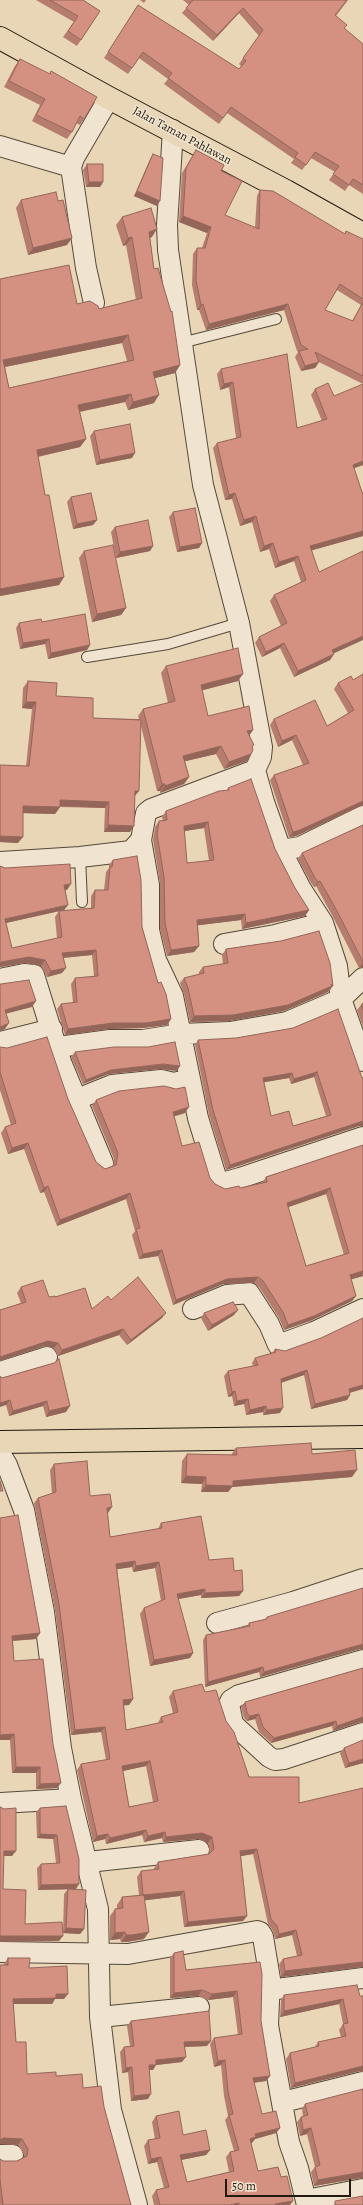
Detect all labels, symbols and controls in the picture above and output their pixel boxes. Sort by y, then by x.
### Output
street label: Jalan Taman Pahlawan [130,104,234,168]
scale bar [227,2171,353,2197]
text: 50 m [232,2178,256,2194]

